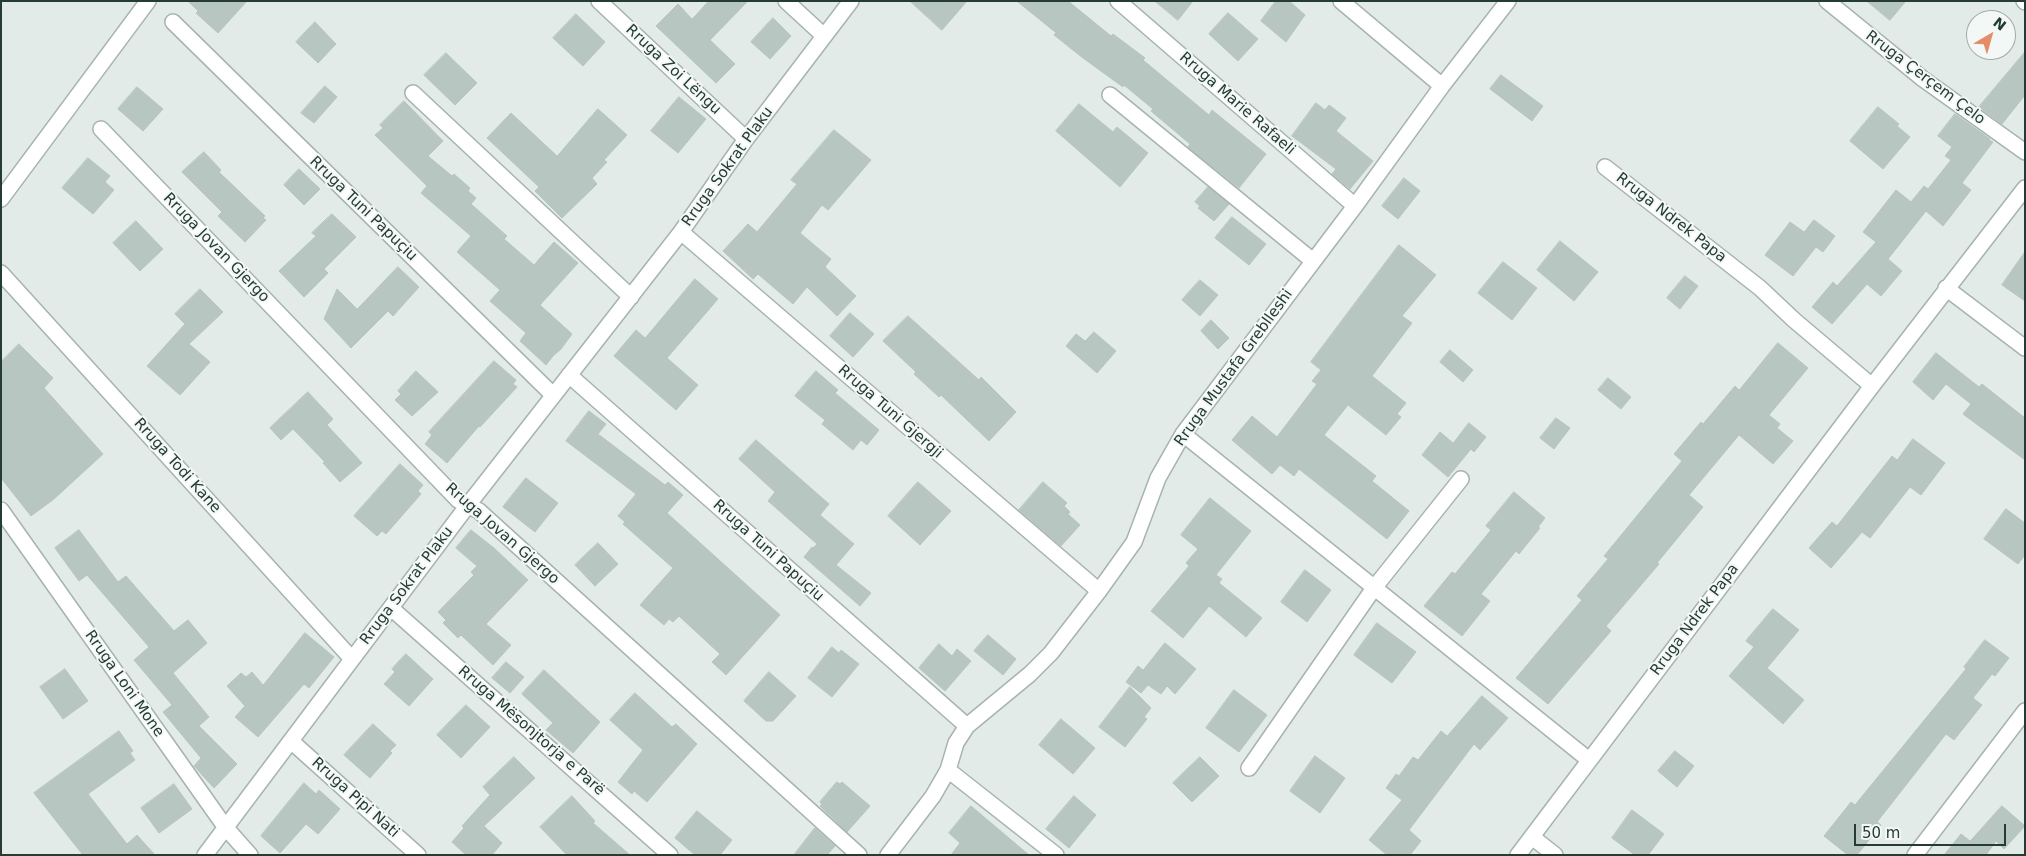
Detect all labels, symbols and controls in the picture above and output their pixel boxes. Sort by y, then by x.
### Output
north arrow [1966,10,2016,60]
text: N [1990,14,2009,34]
street label: Rruga Zoi Lëngu [622,21,724,119]
street label: Rruga Çerçem Çelo [1862,27,1988,129]
street label: Rruga Marie Rafaeli [1175,49,1299,159]
street label: Rruga Sokrat Plaku [679,104,777,230]
street label: Rruga Tuni Papuçiu [305,153,421,265]
street label: Rruga Ndrek Papa [1612,169,1730,267]
street label: Rruga Jovan Gjergo [159,190,273,306]
street label: Rruga Mustafa Greblleshi [1171,286,1297,450]
street label: Rruga Tuni Gjergji [834,362,946,462]
street label: Rruga Todi Kane [130,415,224,517]
street label: Rruga Jovan Gjergo [441,480,563,588]
street label: Rruga Tuni Papuçiu [709,496,827,606]
street label: Rruga Sokrat Plaku [357,523,457,649]
street label: Rruga Ndrek Papa [1647,561,1743,679]
street label: Rruga Loni Mone [80,627,168,741]
street label: Rruga Mësonjtorja e Parë [454,662,608,800]
street label: Rruga Pipi Nati [308,754,402,842]
scale bar [1856,814,2008,846]
text: 50 m [1862,824,1900,842]

